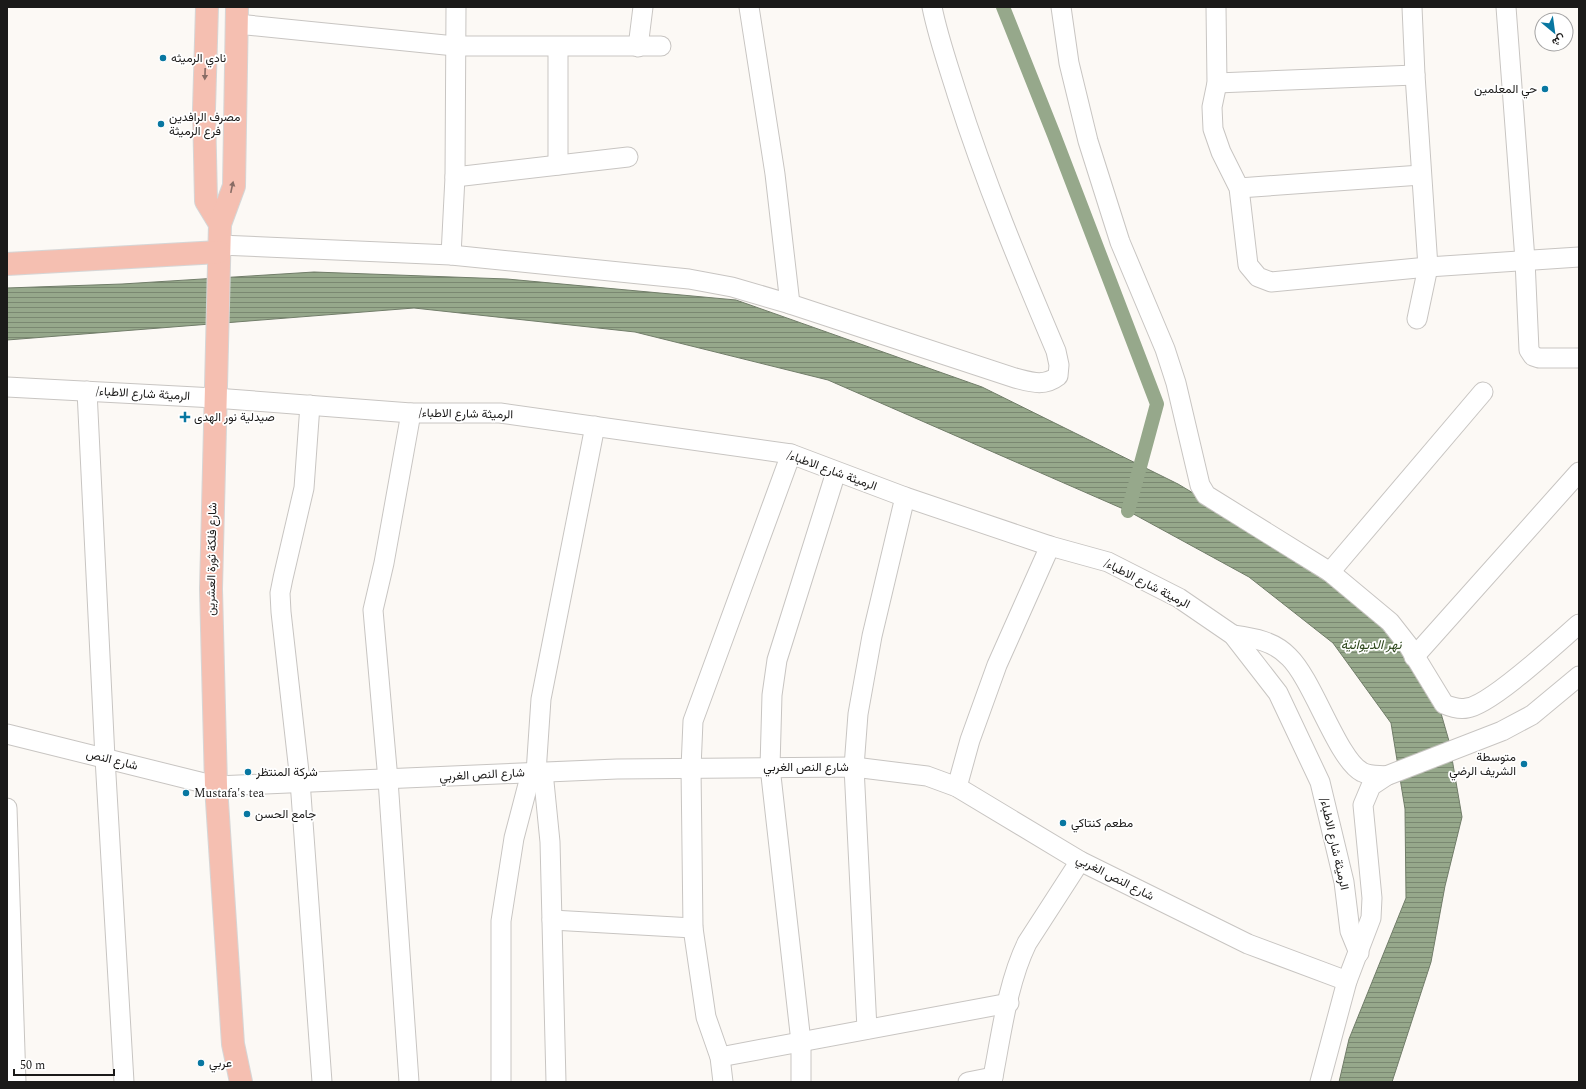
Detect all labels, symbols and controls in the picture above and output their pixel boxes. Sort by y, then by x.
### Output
north arrow [1534,12,1574,52]
text: ش [1549,30,1569,51]
place label: نادي الرميثه [171,49,226,68]
marker: نادي الرميثه [158,53,168,63]
one-way arrow [202,68,208,81]
place label: حي المعلمين [1474,80,1537,99]
marker: حي المعلمين [1540,84,1550,94]
place label: مصرف الرافدين فرع الرميثة [169,108,240,141]
marker: مصرف الرافدين فرع الرميثة [156,119,166,129]
one-way arrow [230,181,236,194]
street label: /الرميثة شارع الاطباء [95,382,191,406]
street label: /الرميثة شارع الاطباء [419,404,513,424]
place label: صيدلية نور الهدى [194,408,275,427]
marker: صيدلية نور الهدى [179,411,191,423]
street label: /الرميثة شارع الاطباء [784,446,880,496]
street label: شارع فلكة ثورة العشرين [202,502,222,616]
street label: /الرميثة شارع الاطباء [1101,554,1193,614]
water label: نهر الديوانية [1341,635,1403,655]
street label: شارع النص [84,744,140,776]
place label: متوسطة الشريف الرضي [1449,748,1516,781]
street label: شارع النص الغربي [763,758,849,777]
marker: متوسطة الشريف الرضي [1519,759,1529,769]
place label: شركة المنتظر [255,763,318,782]
street label: شارع النص الغربي [439,763,525,787]
marker: شركة المنتظر [243,767,253,777]
place label: Mustafa's tea [194,784,265,803]
marker: Mustafa's tea [181,788,191,798]
street label: /الرميثة شارع الاطباء [1314,796,1354,892]
place label: جامع الحسن [255,805,316,824]
marker: جامع الحسن [242,809,252,819]
place label: مطعم كنتاكي [1071,814,1133,833]
marker: مطعم كنتاكي [1058,818,1068,828]
street label: شارع النص الغربي [1073,850,1157,906]
scale bar [14,1051,114,1077]
place label: عربي [209,1054,232,1073]
text: 50 m [20,1056,45,1075]
marker: عربي [196,1058,206,1068]

